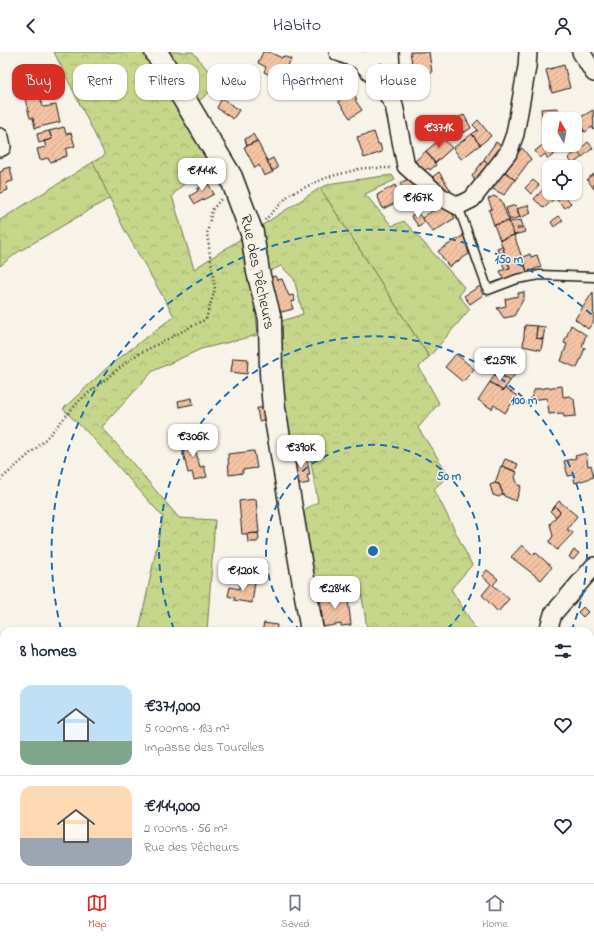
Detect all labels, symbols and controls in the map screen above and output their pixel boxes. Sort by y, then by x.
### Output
text: Habito [273,13,321,39]
icon: back [20,15,42,37]
icon: person [552,15,574,37]
chip: Buy [12,64,65,100]
chip: Rent [73,64,127,100]
chip: Filters [135,64,199,100]
chip: New [207,64,260,100]
chip: Apartment [268,64,358,100]
chip: House [366,64,430,100]
north arrow [542,112,582,152]
map controls [542,112,582,200]
pin: €371K [411,115,467,149]
text: €371K [424,118,454,137]
pin: €144K [174,158,230,192]
button: locate [542,160,582,200]
text: €144K [187,161,217,180]
pin: €167K [390,185,446,219]
text: €167K [403,188,433,207]
street label: Rue des Pêcheurs [233,212,281,332]
text: 150 m [495,251,524,269]
pin: €259K [472,348,528,382]
text: €259K [483,351,517,370]
text: 100 m [511,392,538,410]
pin: €306K [165,424,221,458]
text: €306K [177,427,209,446]
pin: €390K [273,435,329,469]
text: €390K [286,438,316,457]
text: 50 m [437,468,462,486]
centre of rings [366,544,380,558]
pin: €120K [215,558,271,592]
text: €120K [227,561,259,580]
pin: €284K [307,576,363,610]
text: €284K [319,579,351,598]
text: 8 homes [20,639,77,664]
icon: filters [552,640,574,662]
text: €371,000 [144,694,200,719]
icon: home [52,701,100,749]
icon: heart [552,714,574,736]
text: 5 rooms · 183 m² [144,719,230,738]
text: Impasse des Tourelles [144,738,264,757]
text: €144,000 [144,794,200,819]
icon: home [52,802,100,850]
icon: heart [552,815,574,837]
text: 2 rooms · 56 m² [144,819,228,838]
text: Rue des Pêcheurs [144,838,239,857]
tab: Map [86,892,108,932]
tab: Saved [281,892,310,932]
tab: Home [482,892,508,932]

